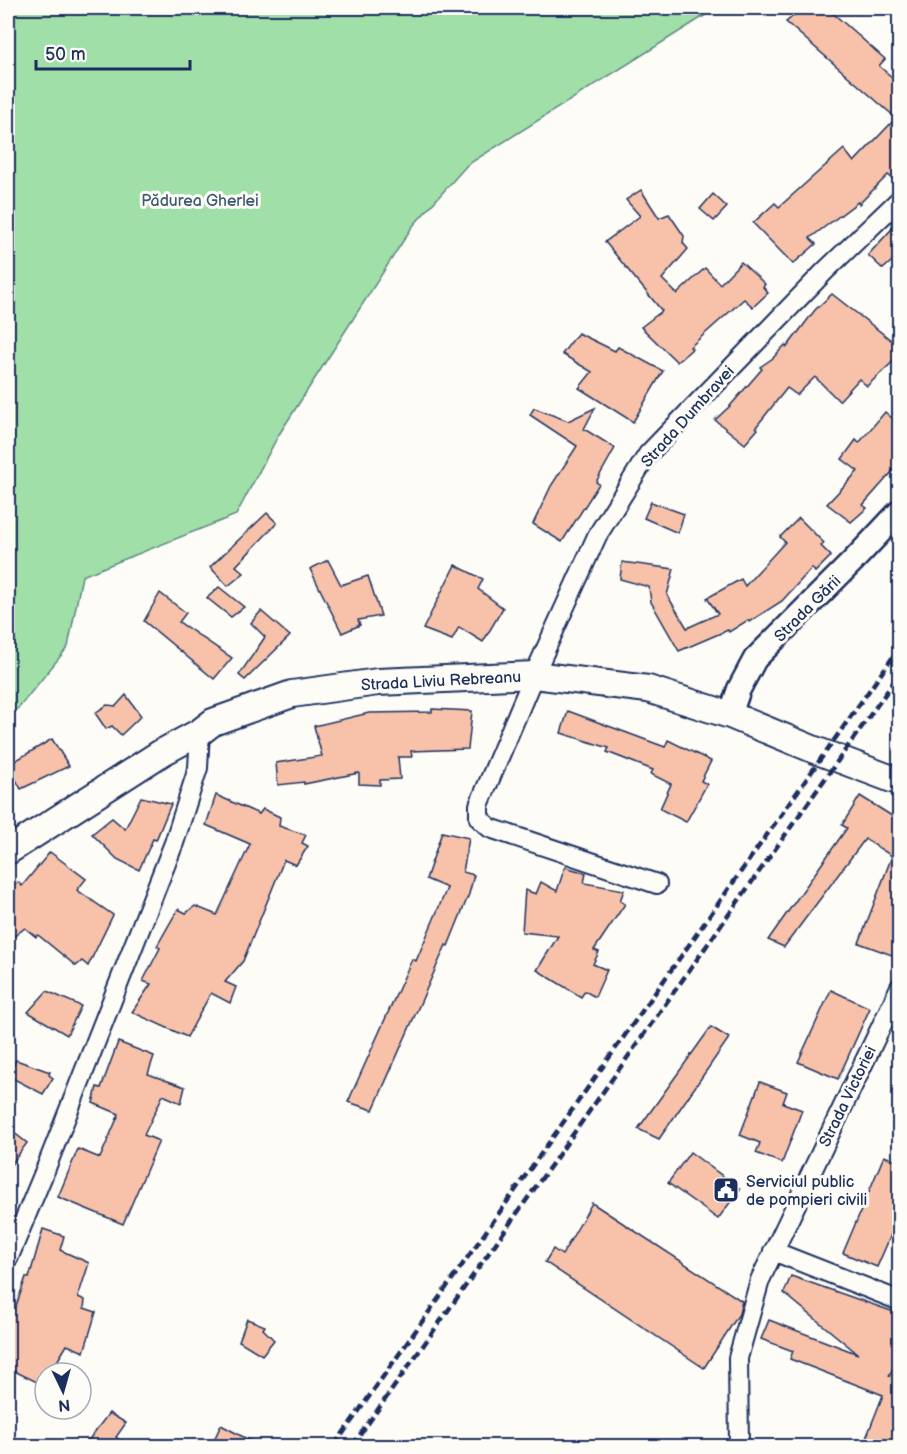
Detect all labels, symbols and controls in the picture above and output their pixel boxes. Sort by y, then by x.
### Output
scale bar [36,33,190,71]
text: 50 m [45,44,86,65]
park label: Pădurea Gherlei [141,192,259,211]
street label: Strada Dumbravei [638,362,739,472]
street label: Strada Gării [771,572,845,646]
street label: Strada Liviu Rebreanu [360,668,522,695]
street label: Strada Victoriei [816,1043,881,1150]
place label: Serviciul public de pompieri civili [746,1173,867,1210]
public building icon: Serviciul public de pompieri civili [711,1175,741,1205]
north arrow [33,1361,93,1421]
text: N [57,1394,71,1414]

